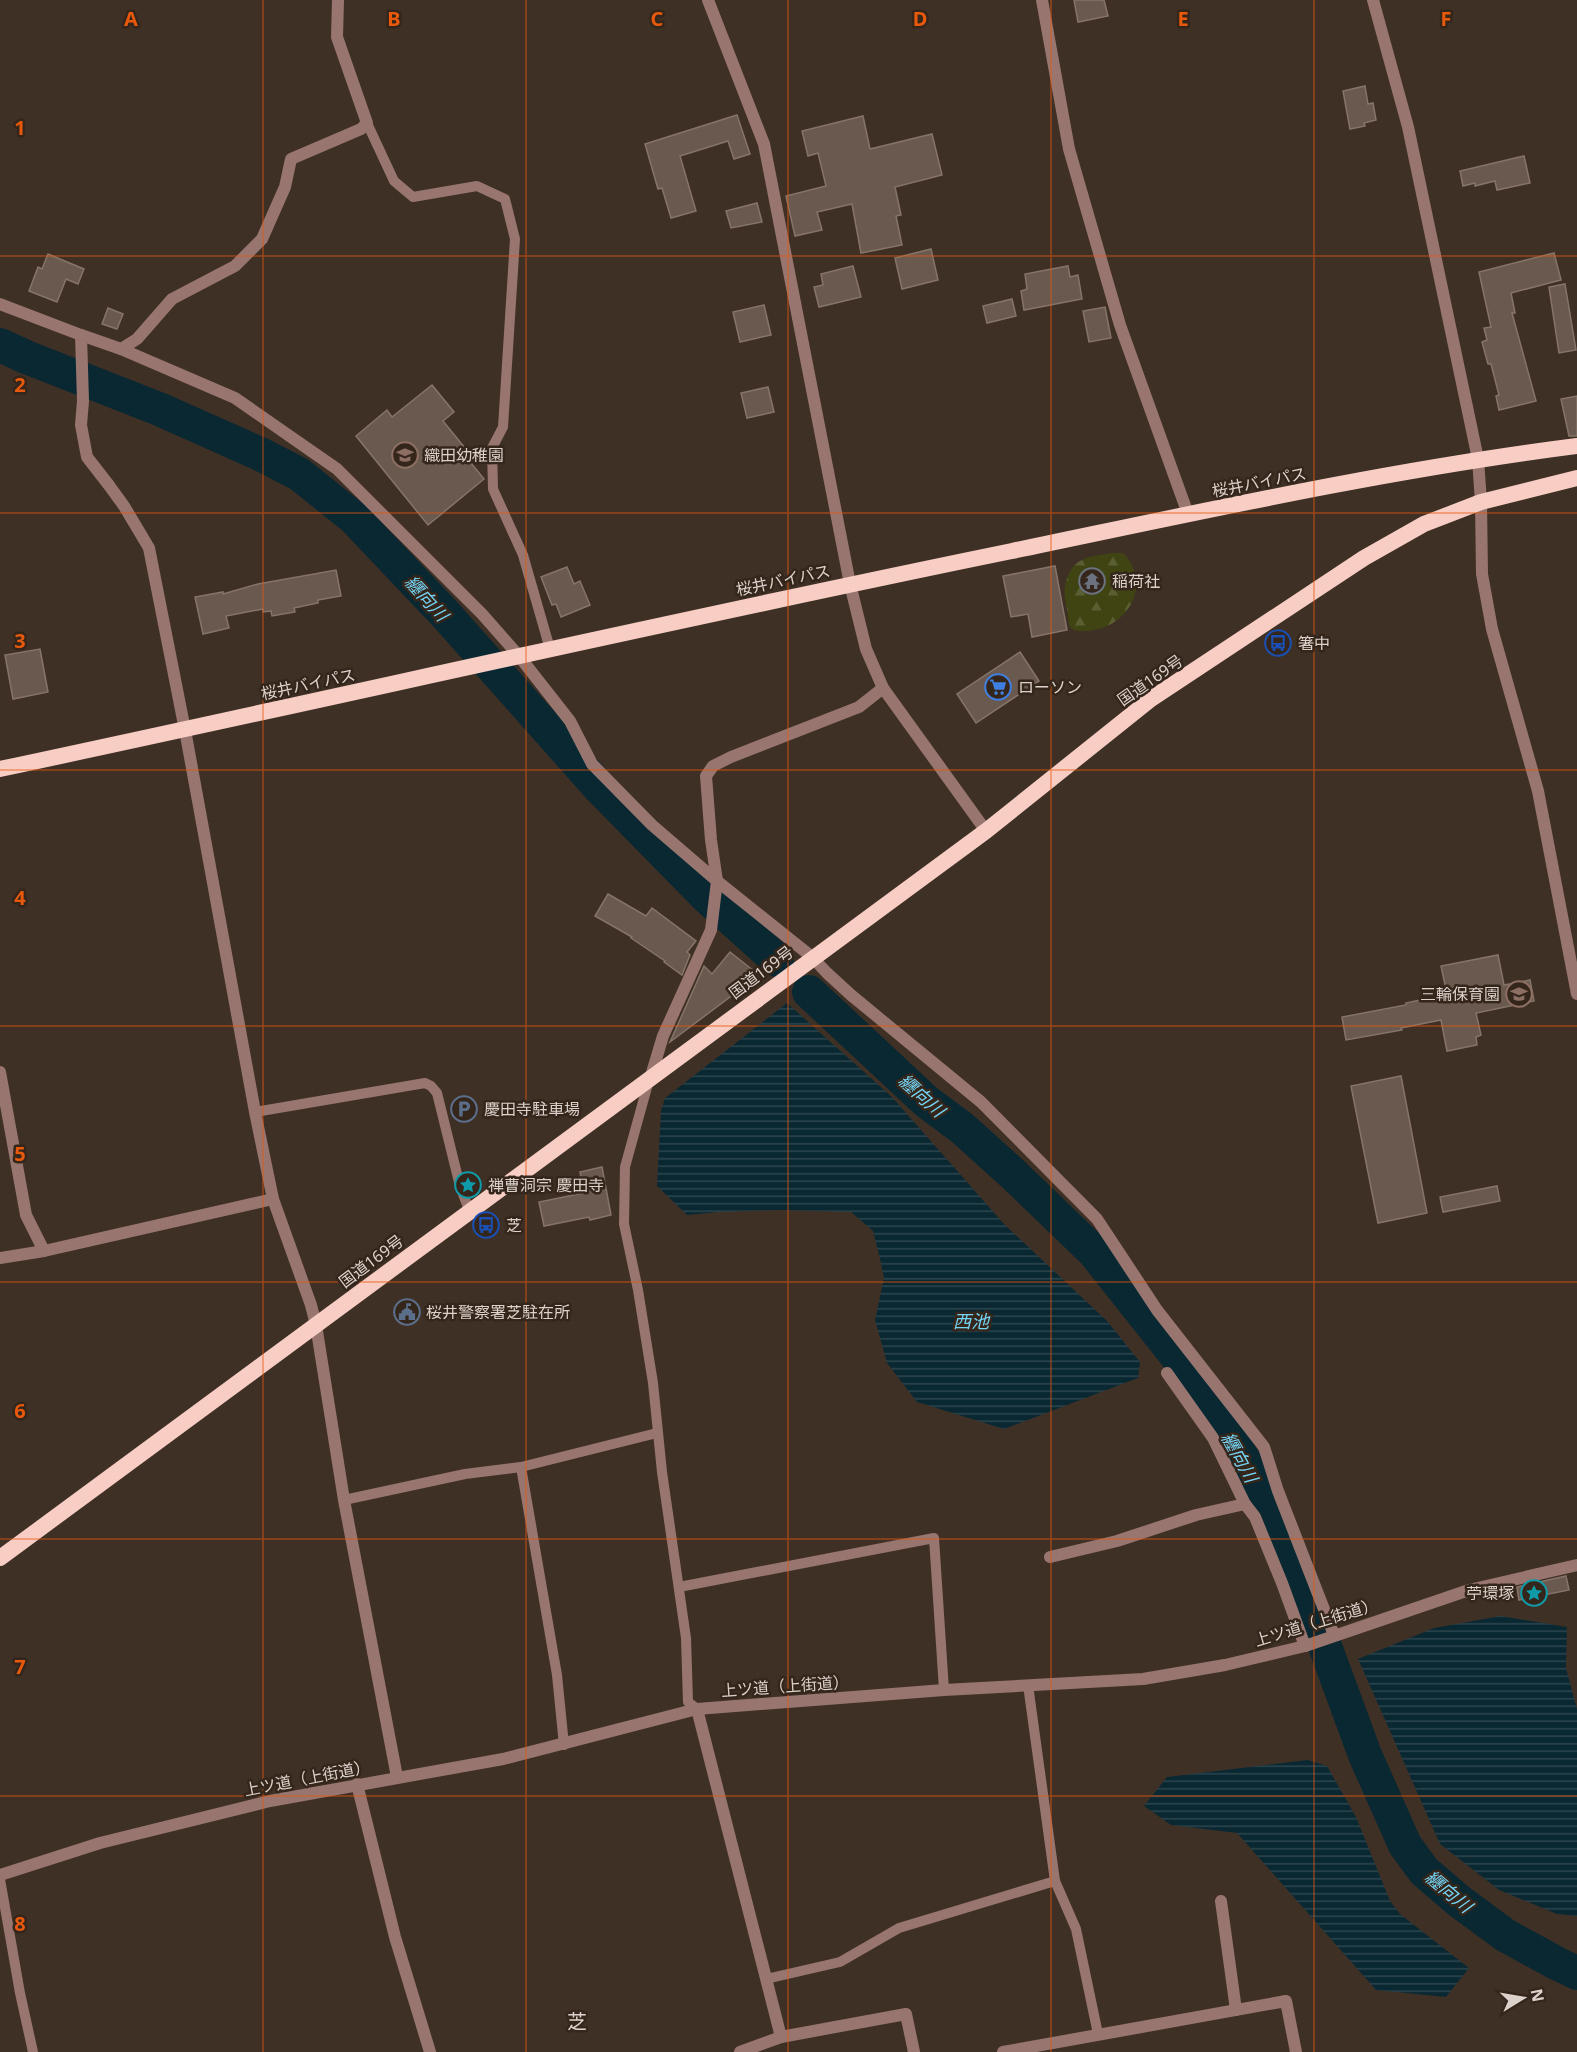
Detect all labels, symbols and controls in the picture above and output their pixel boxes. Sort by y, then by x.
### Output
text: A [124,5,138,32]
text: B [387,5,401,32]
text: C [651,5,664,32]
text: D [913,5,927,32]
text: E [1177,5,1189,32]
text: F [1441,5,1451,32]
text: 1 [14,114,26,141]
text: 2 [14,371,26,398]
school or university icon: 織田幼稚園 [390,440,420,470]
place label: 織田幼稚園 [424,444,504,466]
street label: 桜井バイパス [1210,462,1308,502]
street label: 桜井バイパス [734,559,832,601]
temple icon: 稲荷社 [1077,566,1107,596]
water label: 纒向川 [400,570,455,628]
place label: 稲荷社 [1112,570,1160,592]
text: 3 [14,627,26,654]
bus stop icon: 箸中 [1263,628,1293,658]
place label: 箸中 [1298,632,1330,654]
street label: 国道169号 [1113,649,1187,711]
street label: 桜井バイパス [259,663,357,705]
supermarket icon: ローソン [983,672,1013,702]
place label: ローソン [1018,676,1082,698]
text: 4 [14,884,26,911]
street label: 国道169号 [724,941,798,1003]
school or university icon: 三輪保育園 [1504,979,1534,1009]
place label: 三輪保育園 [1420,983,1500,1005]
water label: 纒向川 [894,1068,952,1123]
parking icon: 慶田寺駐車場 [449,1094,479,1124]
place label: 慶田寺駐車場 [484,1098,580,1120]
text: 5 [14,1140,26,1167]
place icon: 禅曹洞宗 慶田寺 [453,1170,483,1200]
place label: 禅曹洞宗 慶田寺 [488,1174,604,1196]
bus stop icon: 芝 [471,1210,501,1240]
place label: 芝 [506,1214,522,1236]
street label: 国道169号 [334,1230,408,1292]
public building icon: 桜井警察署芝駐在所 [392,1297,422,1327]
place label: 桜井警察署芝駐在所 [426,1301,570,1323]
water label: 西池 [953,1309,991,1333]
text: 6 [14,1397,26,1424]
water label: 纒向川 [1216,1428,1265,1488]
place icon: 苧環塚 [1519,1578,1549,1608]
place label: 苧環塚 [1466,1582,1514,1604]
street label: 上ツ道（上街道） [1252,1593,1380,1651]
text: 7 [14,1653,26,1680]
street label: 上ツ道（上街道） [720,1671,850,1701]
street label: 上ツ道（上街道） [242,1755,372,1801]
water label: 纒向川 [1421,1864,1479,1919]
text: 8 [14,1910,26,1937]
north arrow [1493,1968,1553,2028]
text: N [1526,1987,1550,2004]
district label: 芝 [567,2008,587,2035]

